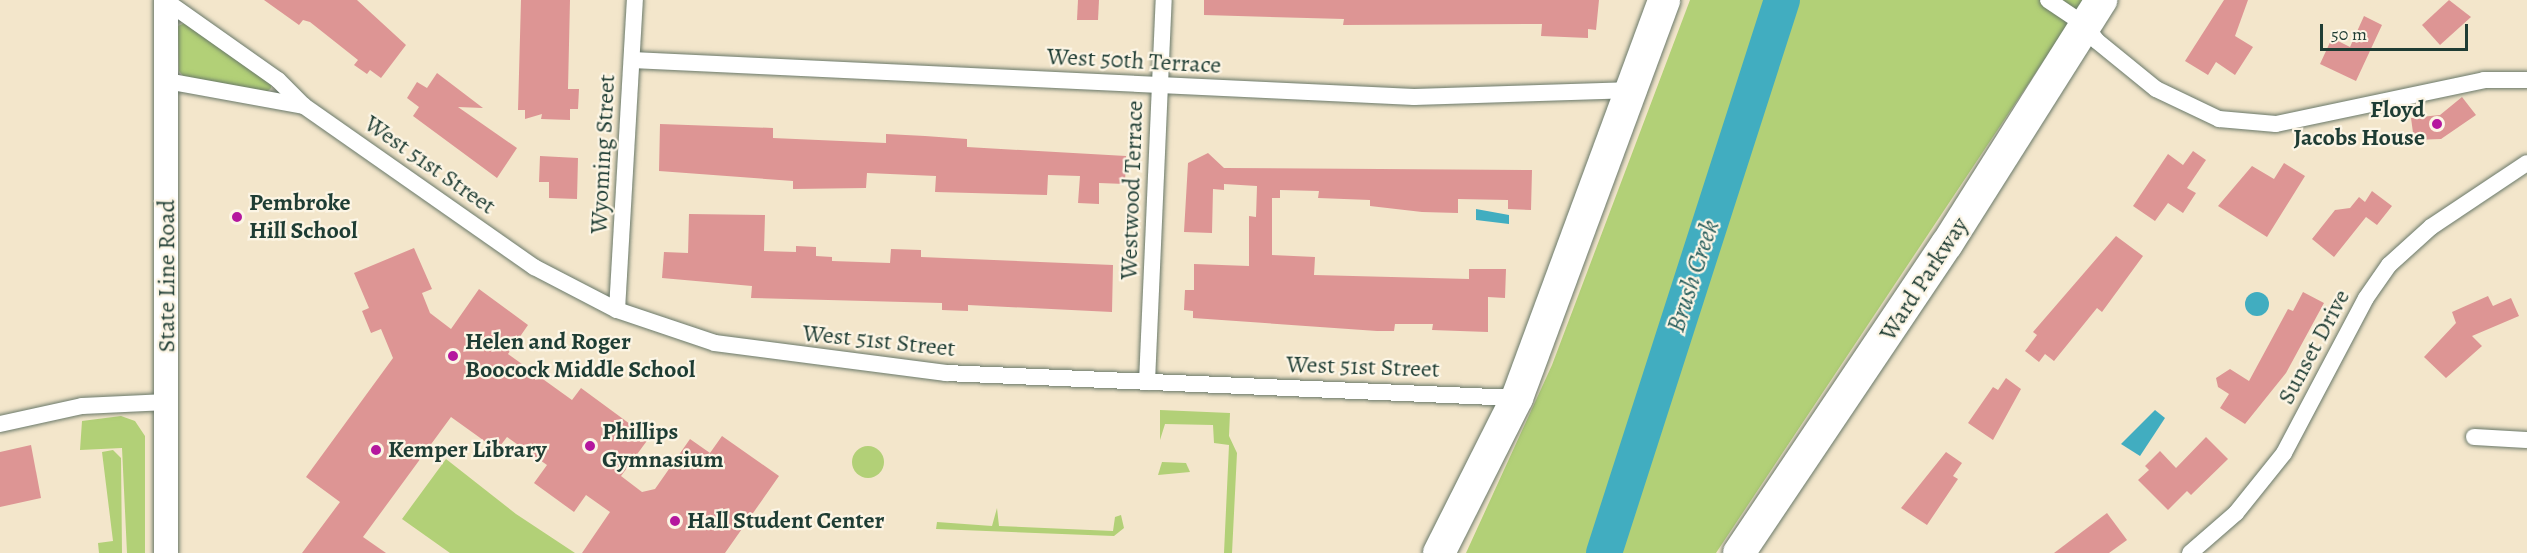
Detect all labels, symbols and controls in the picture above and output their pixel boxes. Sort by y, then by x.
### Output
scale bar [2323,12,2472,50]
text: 50 m [2331,22,2367,46]
street label: West 50th Terrace [1046,42,1222,80]
street label: Wyoming Street [584,74,622,234]
place label: Floyd Jacobs House [2293,96,2425,152]
street label: Westwood Terrace [1114,100,1150,280]
street label: West 51st Street [359,109,501,221]
marker: Floyd Jacobs House [2430,117,2444,131]
place label: Pembroke Hill School [249,189,358,245]
street label: State Line Road [153,200,181,352]
marker: Pembroke Hill School [230,210,244,224]
street label: Ward Parkway [1873,212,1975,346]
water label: Brush Creek [1660,216,1726,336]
street label: Sunset Drive [2272,285,2356,409]
street label: West 51st Street [801,319,957,363]
place label: Helen and Roger Boocock Middle School [465,328,695,384]
marker: Helen and Roger Boocock Middle School [446,349,460,363]
street label: West 51st Street [1286,350,1440,384]
place label: Phillips Gymnasium [602,418,724,474]
place label: Kemper Library [388,436,547,464]
marker: Phillips Gymnasium [583,439,597,453]
marker: Kemper Library [369,443,383,457]
place label: Hall Student Center [687,507,884,535]
marker: Hall Student Center [668,514,682,528]

